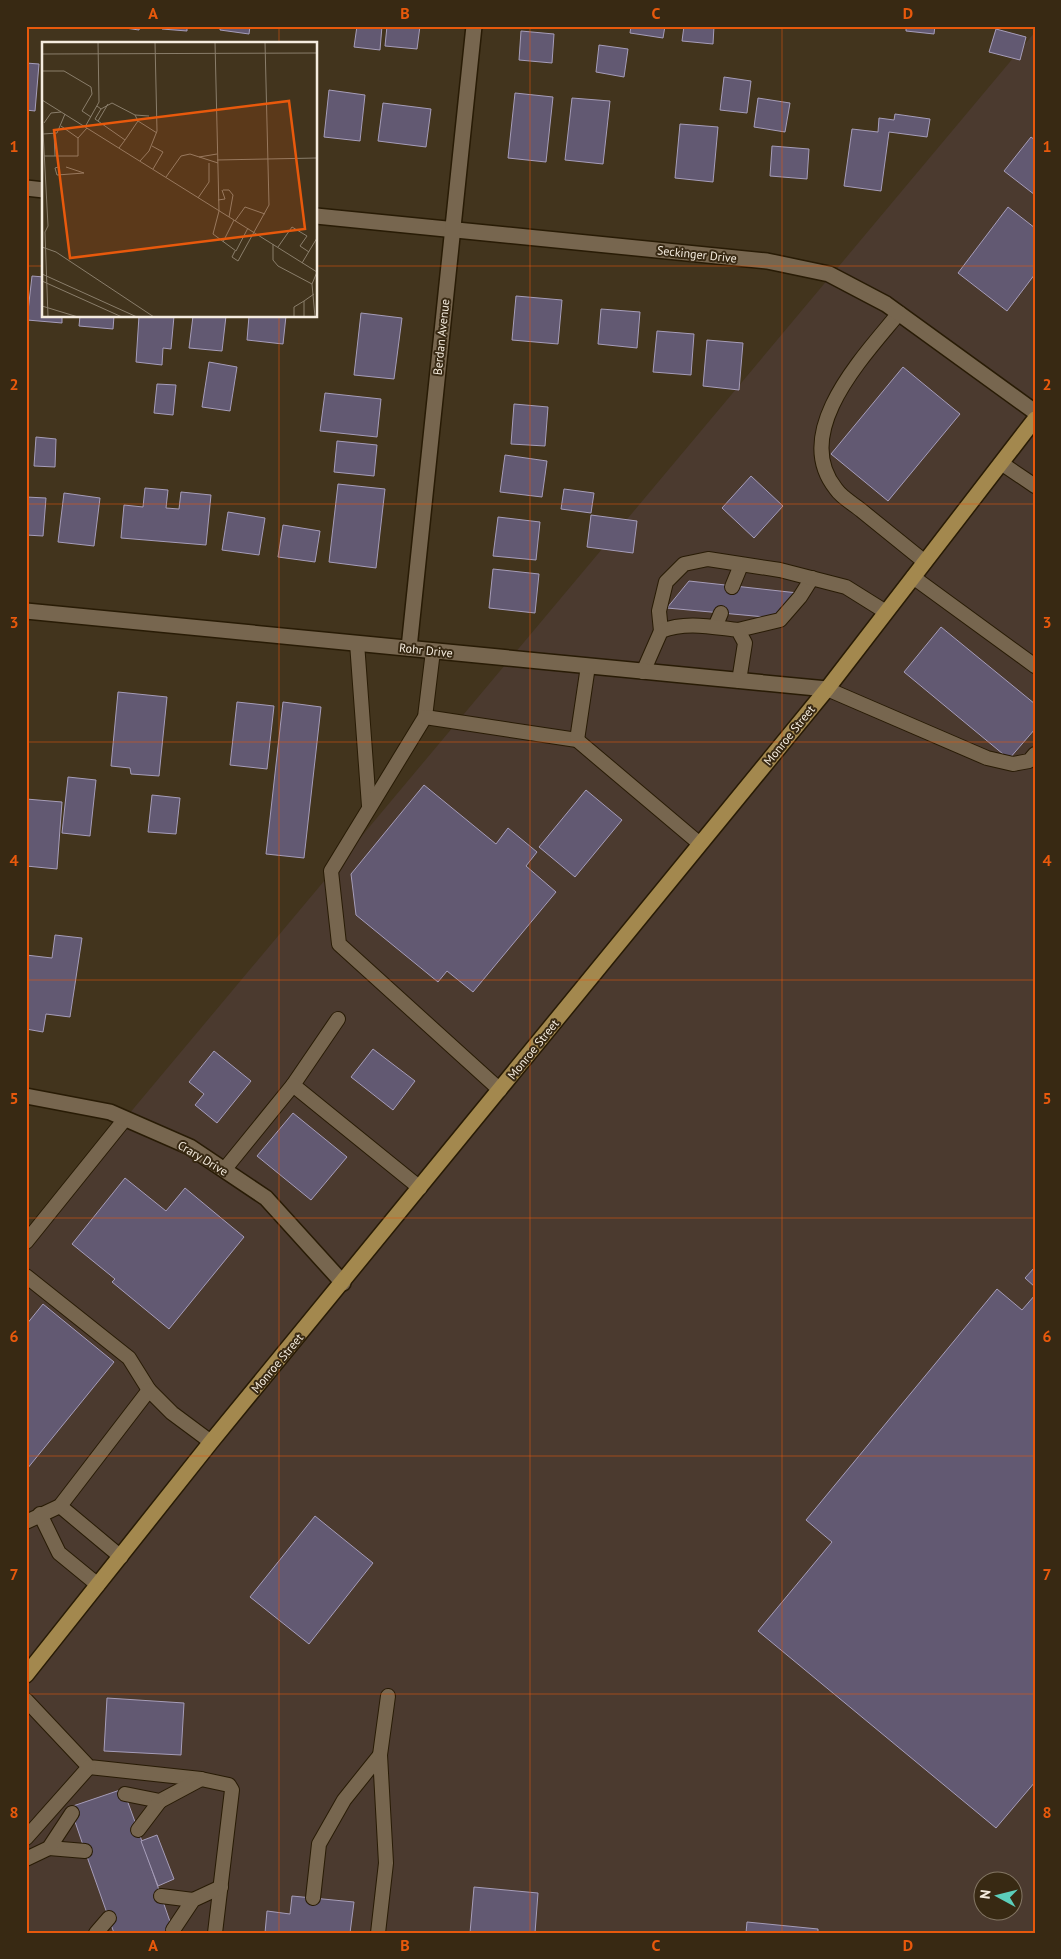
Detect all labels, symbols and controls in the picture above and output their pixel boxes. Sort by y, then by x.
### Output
text: A [148,3,158,23]
text: B [400,3,410,23]
text: C [652,3,661,23]
text: D [903,3,913,23]
inset map [42,42,318,318]
text: 1 [9,136,19,156]
text: 1 [1042,136,1052,156]
street label: Seckinger Drive [656,242,738,266]
street label: Berdan Avenue [430,298,452,376]
text: 2 [9,374,19,394]
text: 2 [1042,374,1052,394]
text: 3 [9,612,19,632]
text: 3 [1042,612,1052,632]
street label: Rohr Drive [398,640,454,660]
street label: Monroe Street [760,702,818,768]
text: 4 [9,850,19,870]
text: 4 [1042,850,1052,870]
street label: Monroe Street [504,1016,562,1082]
text: 5 [9,1088,19,1108]
text: 5 [1042,1088,1052,1108]
street label: Crary Drive [175,1137,231,1179]
text: 6 [9,1326,19,1346]
text: 6 [1042,1326,1052,1346]
street label: Monroe Street [248,1330,306,1396]
text: 7 [9,1564,19,1584]
text: 7 [1042,1564,1052,1584]
text: 8 [9,1802,19,1822]
text: 8 [1042,1802,1052,1822]
north arrow [974,1872,1024,1922]
text: N [976,1889,995,1900]
text: A [148,1935,158,1955]
text: B [400,1935,410,1955]
text: C [652,1935,661,1955]
text: D [903,1935,913,1955]

